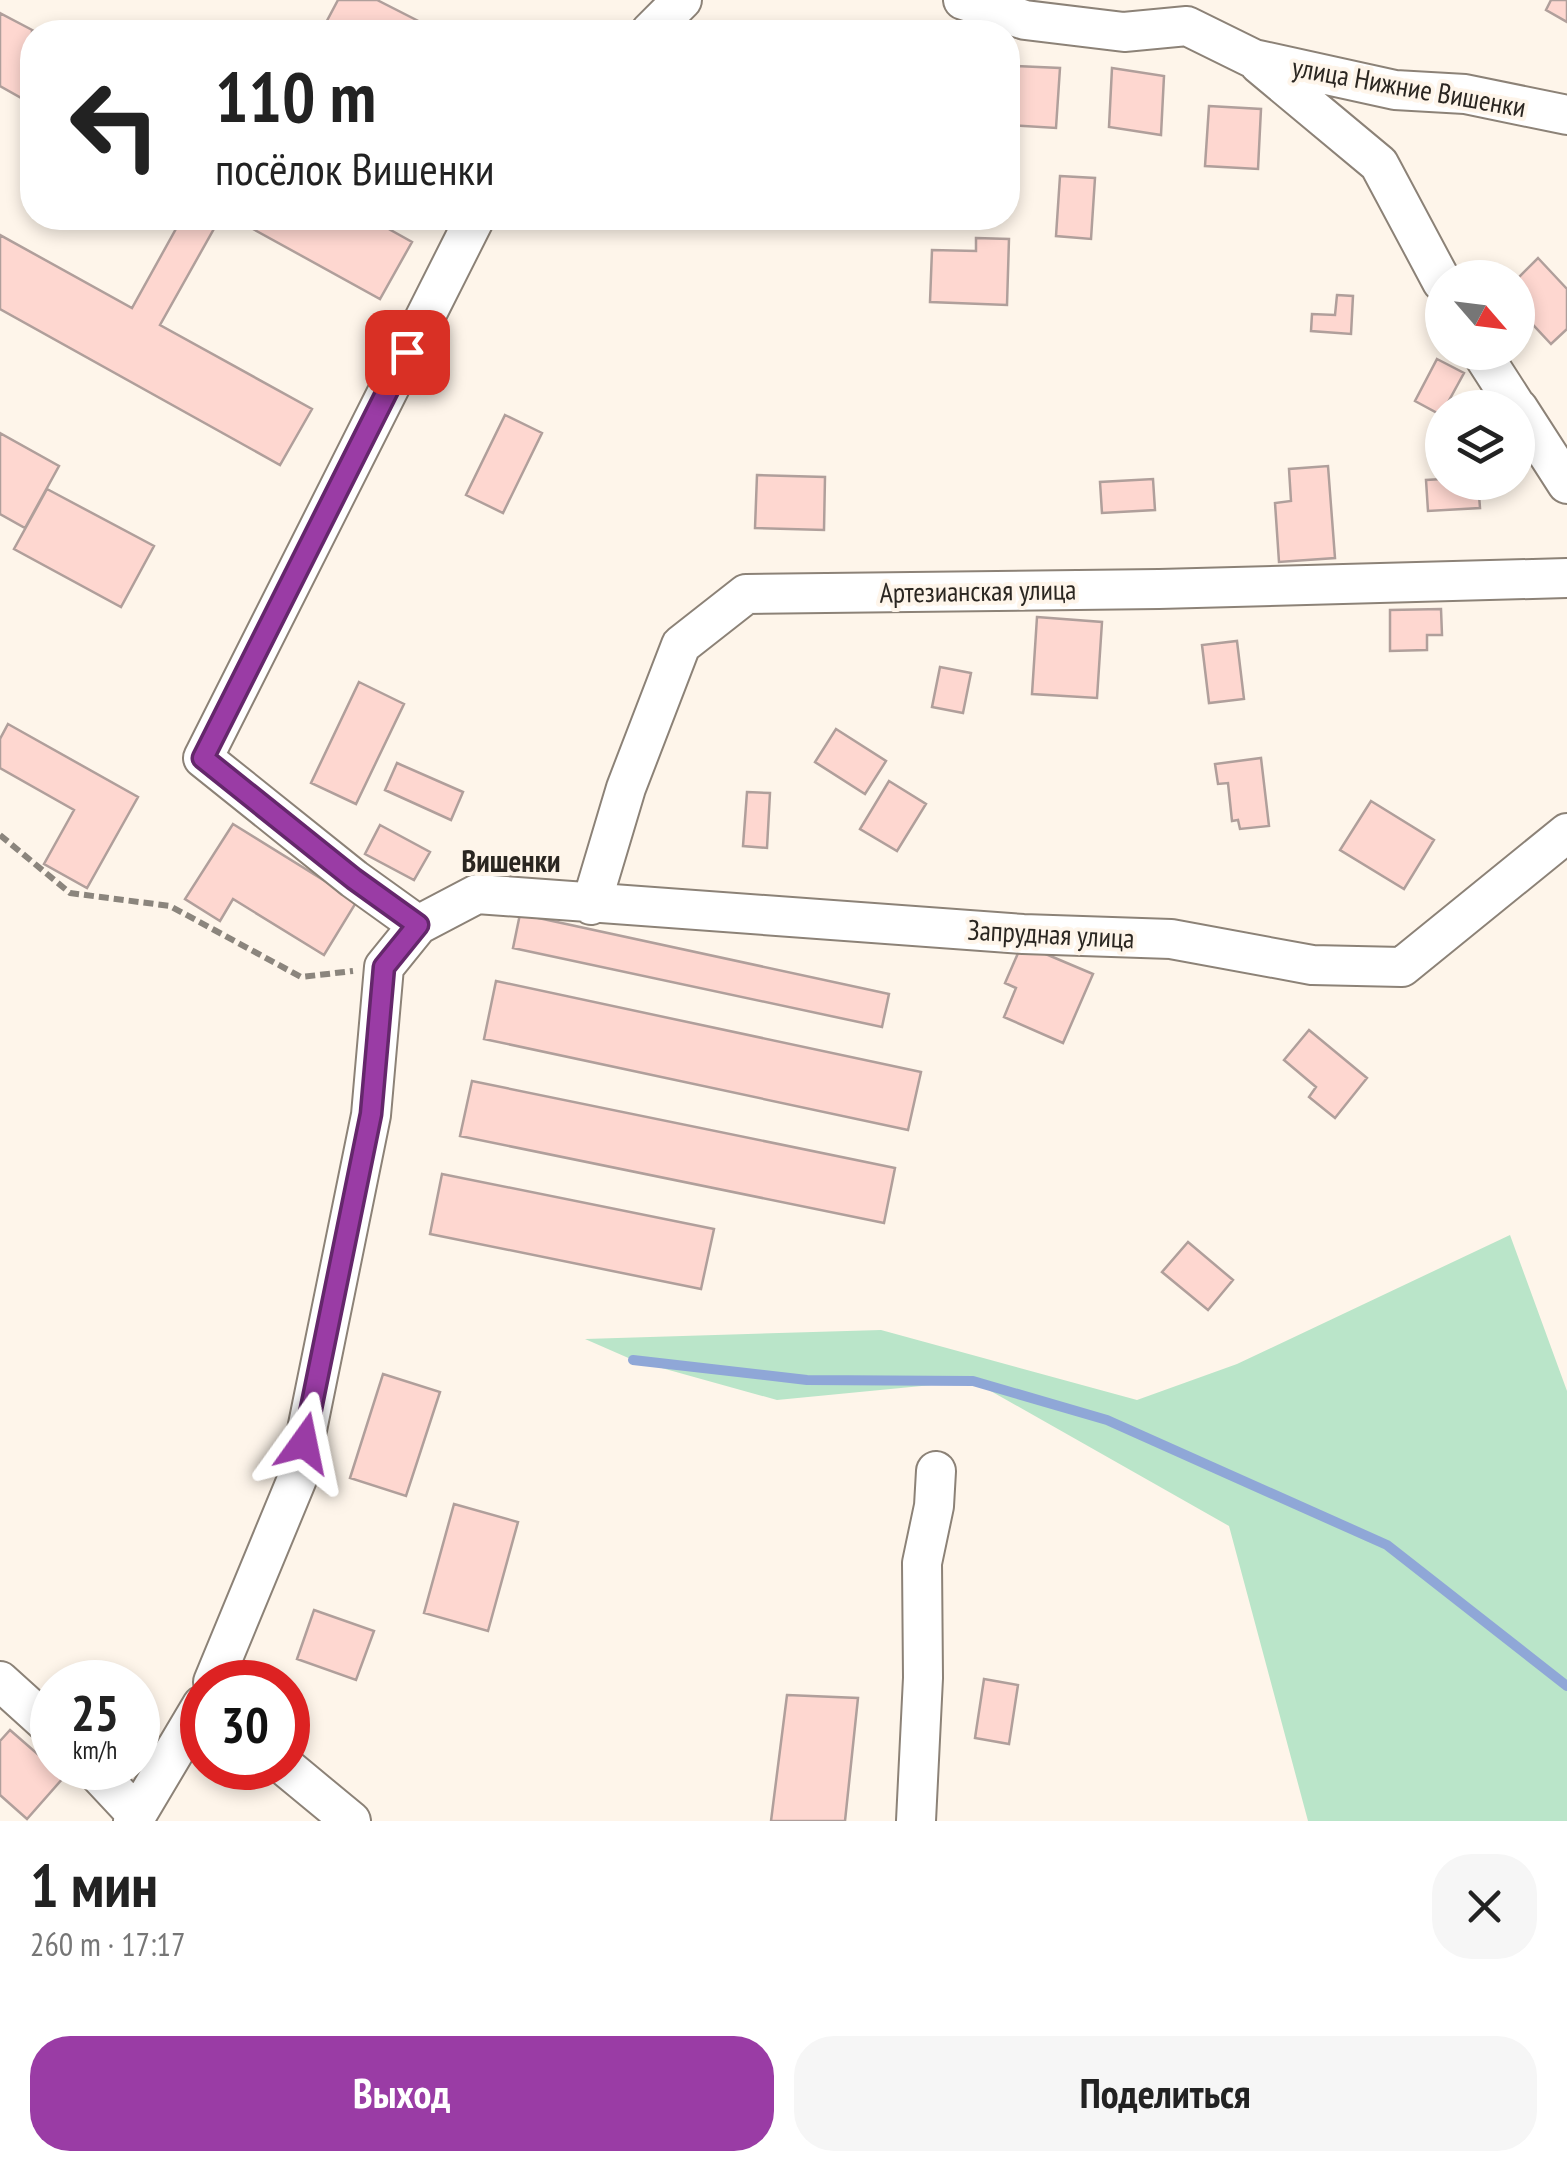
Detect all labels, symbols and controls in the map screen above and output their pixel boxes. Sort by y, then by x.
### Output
street label: улица Нижние Вишенки [1289,48,1529,125]
text: 110 m [215,51,376,141]
icon: left [50,60,180,190]
text: посёлок Вишенки [215,139,495,197]
north arrow [1425,260,1535,370]
map controls [1425,260,1535,500]
pin [365,310,450,395]
icon: arrive [380,325,435,380]
button: layers [1425,390,1535,500]
street label: Артезианская улица [879,570,1077,611]
district label: Вишенки [462,841,560,880]
street label: Запрудная улица [967,911,1135,956]
position arrow [252,1391,356,1495]
speed limit sign: 30 [180,1660,310,1790]
text: 25 [71,1680,119,1745]
text: km/h [73,1734,117,1766]
text: 1 мин [30,1846,158,1924]
button: close [1432,1854,1537,1959]
text: 260 m · 17:17 [30,1923,185,1965]
button: Выход [30,2036,774,2151]
button: Поделиться [794,2036,1537,2151]

